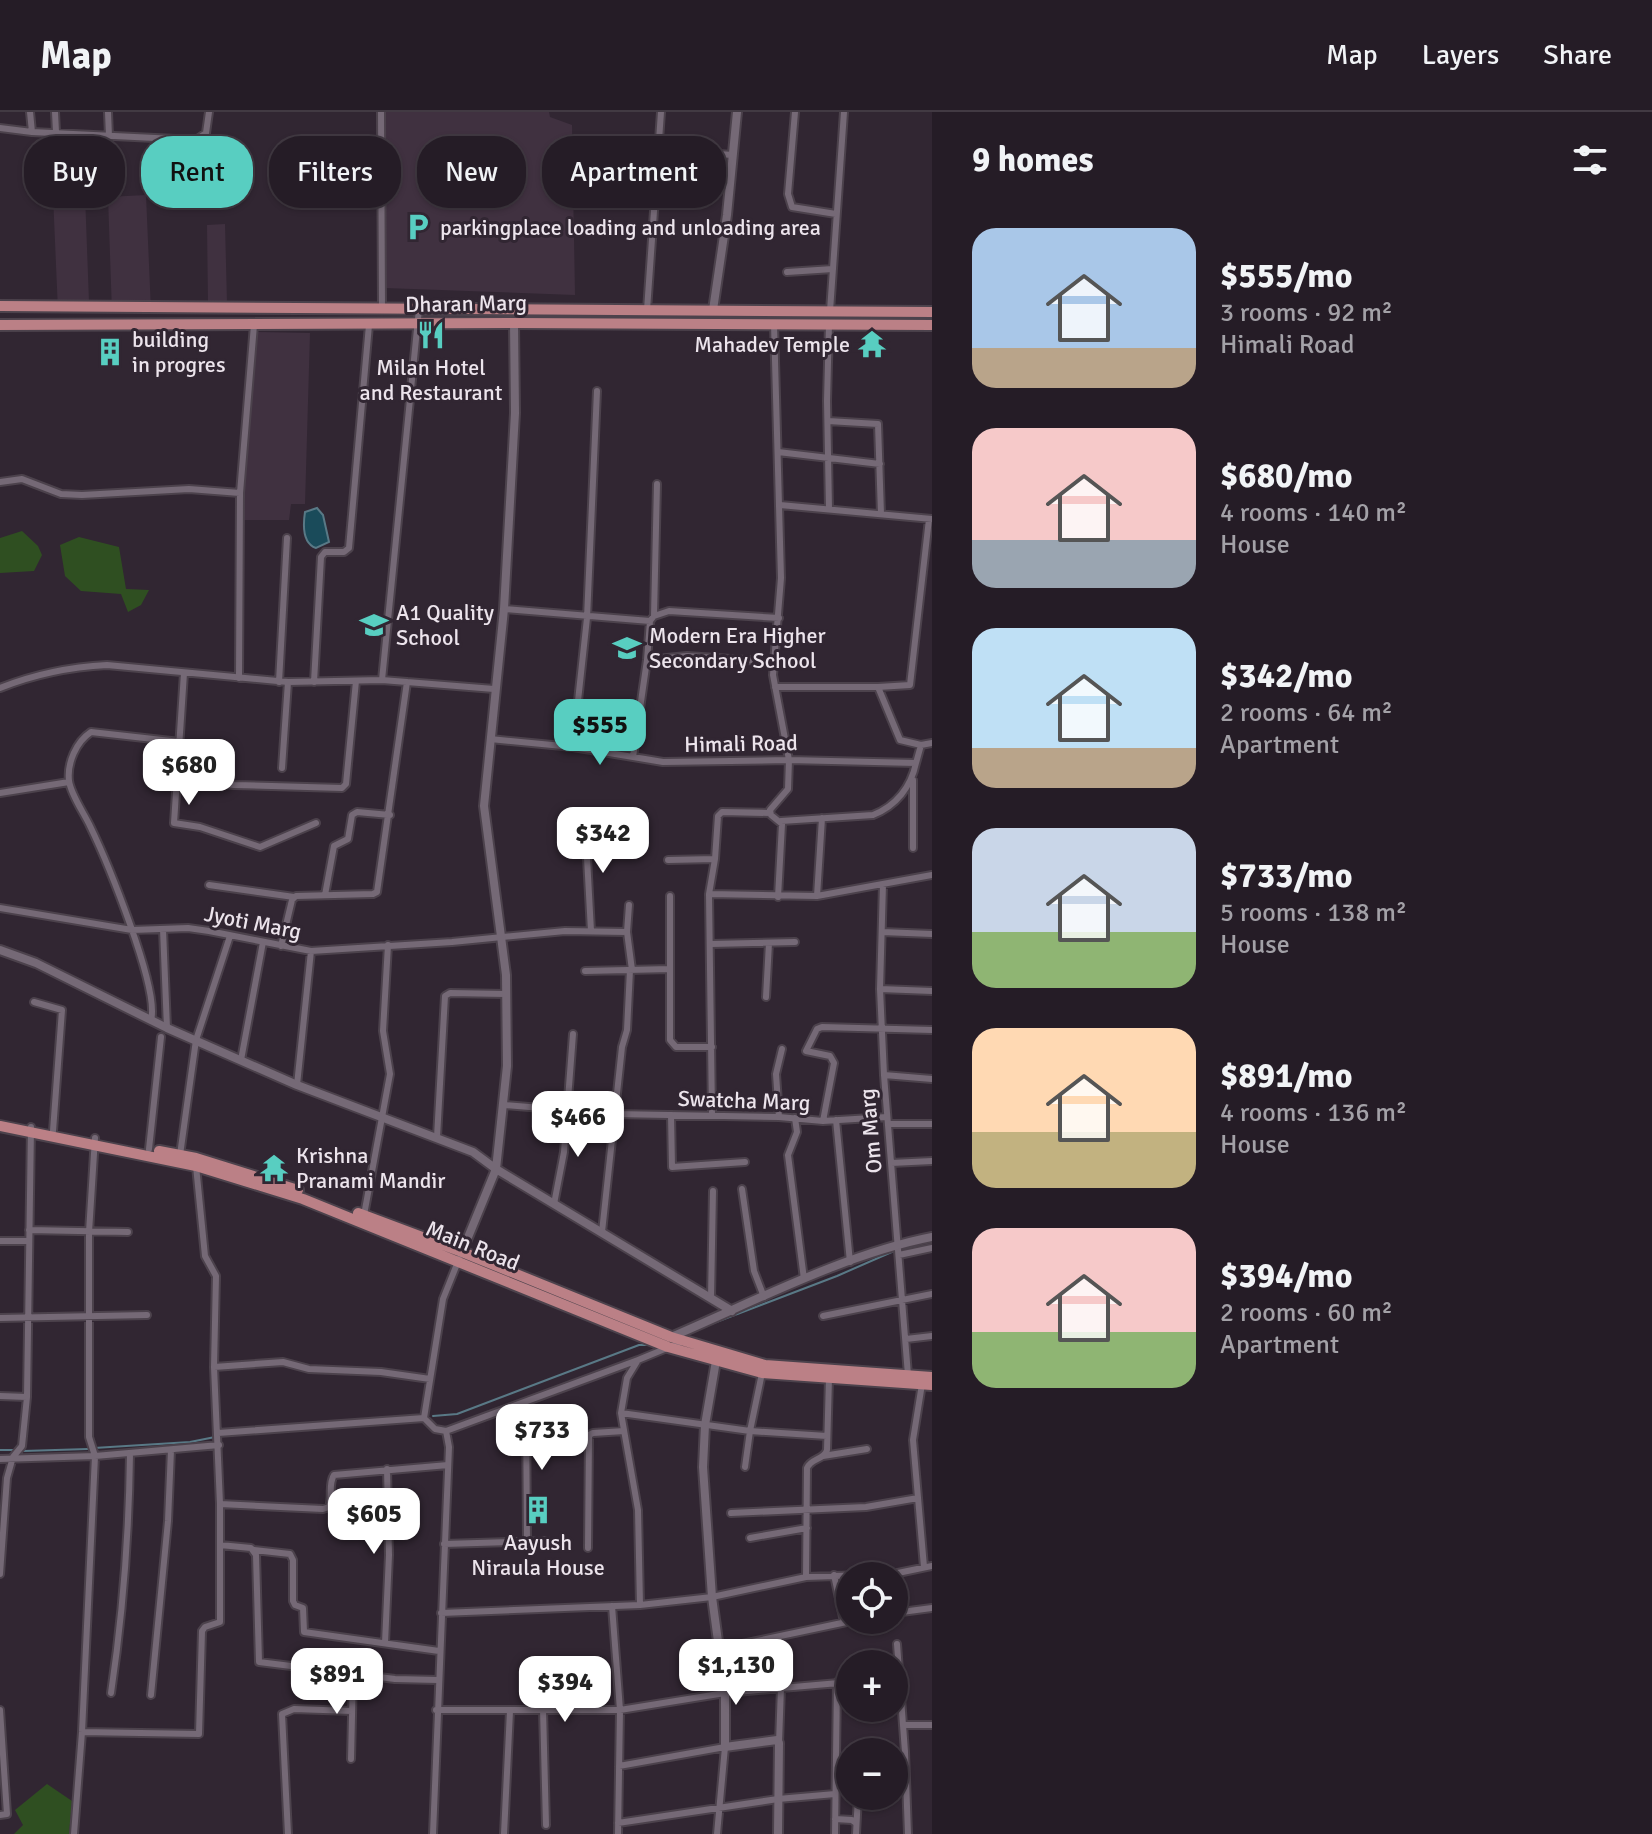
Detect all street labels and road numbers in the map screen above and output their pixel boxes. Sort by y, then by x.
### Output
street label: Dharan Marg [405,289,527,318]
street label: Himali Road [684,729,798,758]
street label: Jyoti Marg [202,900,304,945]
street label: Swatcha Marg [677,1085,811,1116]
street label: Om Marg [853,1087,888,1175]
street label: Main Road [422,1214,524,1276]

